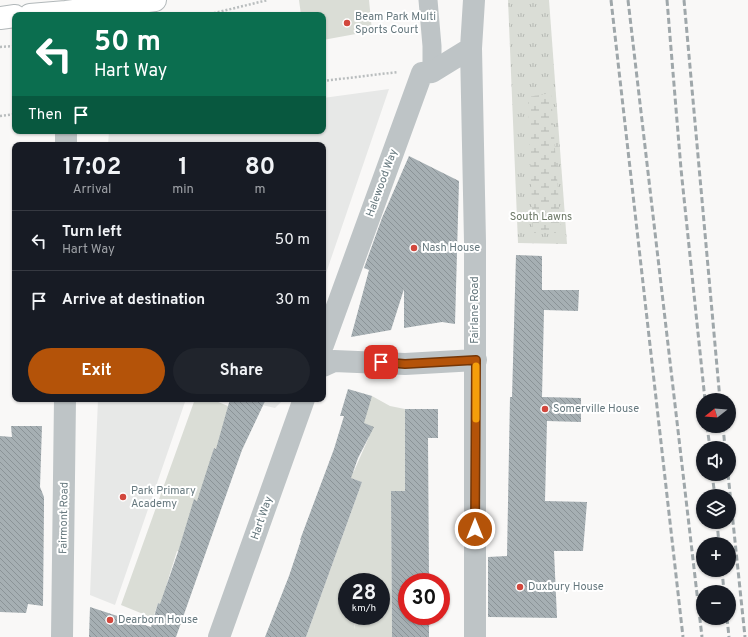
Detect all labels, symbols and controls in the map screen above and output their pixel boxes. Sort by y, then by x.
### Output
place label: Beam Park Multi Sports Court [355,10,436,37]
marker: Beam Park Multi Sports Court [342,18,352,28]
text: 50 m [94,25,161,61]
icon: left [28,28,80,80]
text: Hart Way [94,60,167,83]
icon: arrive [70,104,92,126]
text: Then [28,106,62,125]
street label: Halewood Way [363,147,401,219]
text: 17:02 [63,153,122,183]
text: 1 [178,153,188,183]
text: 80 [245,153,275,183]
text: Arrival [73,182,112,198]
text: min [172,182,194,198]
text: m [254,182,265,198]
park label: South Lawns [510,210,572,224]
text: Turn left [62,223,122,242]
icon: left [28,230,50,252]
text: 50 m [275,231,310,250]
place label: Nash House [422,241,480,255]
text: Hart Way [62,242,115,258]
marker: Nash House [409,243,419,253]
street label: Fairlane Road [468,276,482,344]
icon: arrive [28,290,50,312]
text: Arrive at destination [62,291,205,310]
text: 30 m [275,291,310,310]
pin [364,345,398,379]
button: Exit [28,348,165,394]
button: Share [173,348,310,394]
icon: arrive [370,351,392,373]
north arrow [696,393,736,433]
map controls [696,393,736,625]
place label: Somerville House [553,402,639,416]
marker: Somerville House [540,404,550,414]
button: sound [696,441,736,481]
street label: Fairmont Road [56,482,72,554]
place label: Park Primary Academy [131,484,196,511]
button: layers [696,489,736,529]
marker: Park Primary Academy [118,492,128,502]
street label: Hart Way [248,494,276,541]
position arrow [454,508,496,550]
button: + [696,537,736,577]
speed limit sign: 30 [398,573,450,625]
place label: Duxbury House [528,580,604,594]
text: 28 [352,581,376,607]
marker: Duxbury House [515,582,525,592]
button: − [696,585,736,625]
text: km/h [352,602,376,615]
place label: Dearborn House [118,613,198,627]
marker: Dearborn House [105,615,115,625]

